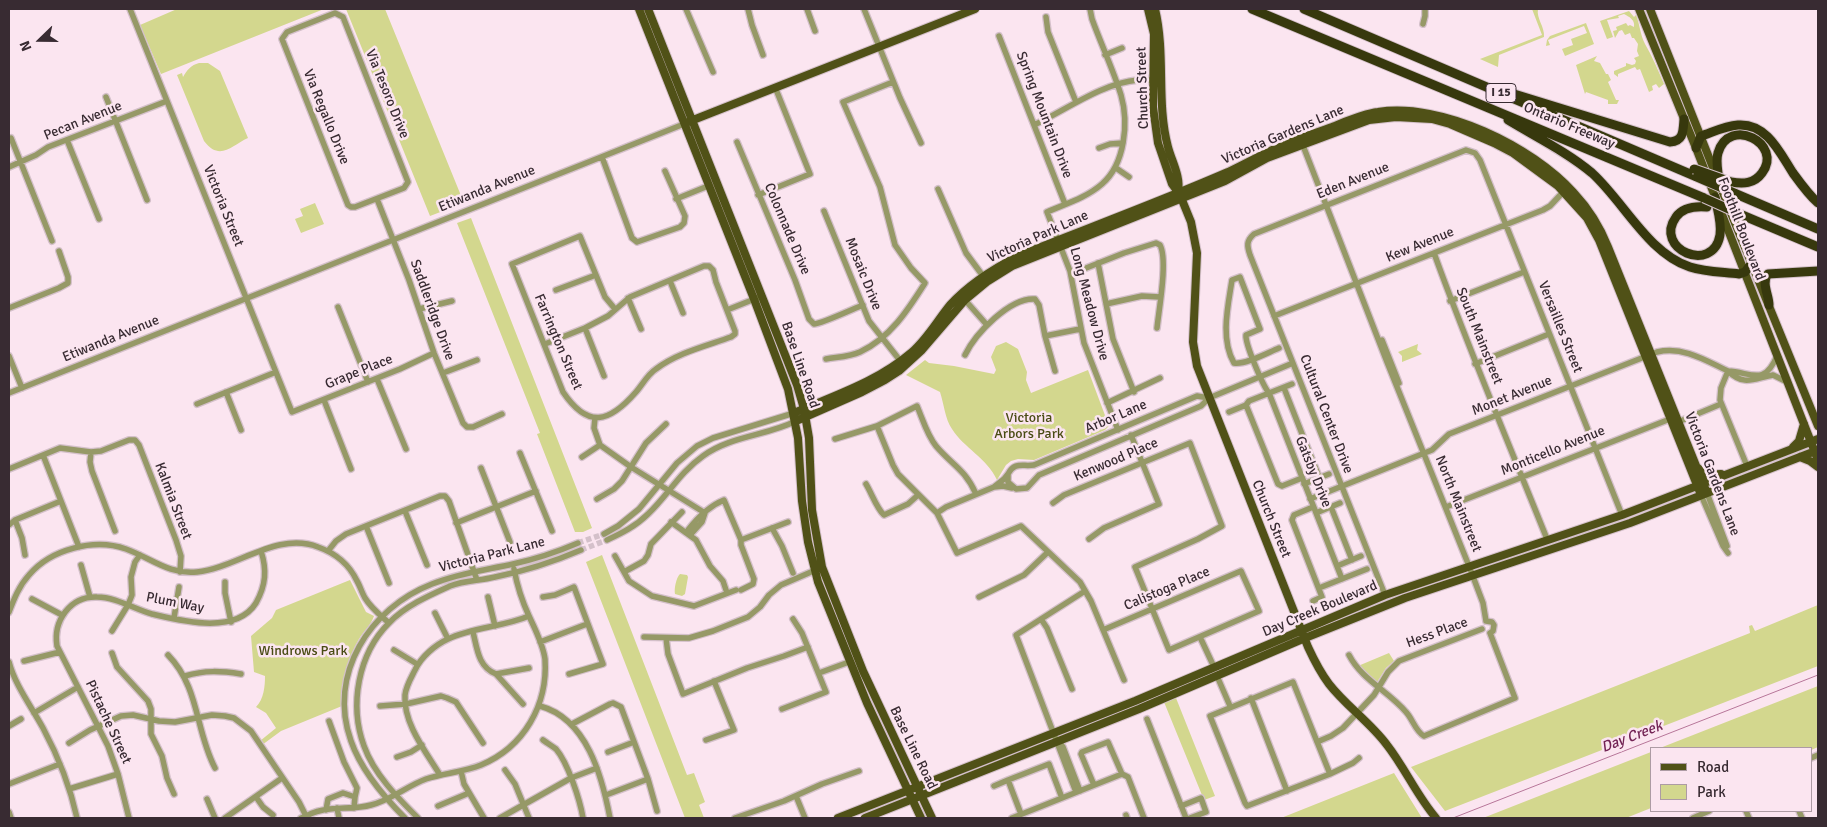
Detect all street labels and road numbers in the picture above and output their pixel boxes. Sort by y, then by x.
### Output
street label: Via Tesoro Drive [361,47,413,141]
street label: Church Street [1133,47,1153,129]
street label: Spring Mountain Drive [1012,49,1076,181]
street label: Via Regallo Drive [299,67,353,167]
road number: I 15 [1486,84,1516,102]
street label: Pecan Avenue [41,98,125,144]
street label: Ontario Freeway [1521,99,1617,153]
street label: Victoria Gardens Lane [1219,102,1347,168]
street label: Eden Avenue [1314,159,1392,203]
street label: Etiwanda Avenue [436,162,538,216]
street label: Victoria Street [199,163,247,249]
street label: Foothill Boulevard [1714,175,1768,283]
street label: Colonnade Drive [760,181,814,277]
street label: Victoria Park Lane [985,207,1091,267]
street label: Kew Avenue [1384,224,1456,266]
street label: Mosaic Drive [841,235,885,313]
street label: Long Meadow Drive [1066,245,1112,363]
street label: Saddleridge Drive [406,257,458,363]
street label: Versailles Street [1534,279,1586,375]
street label: South Mainstreet [1452,285,1506,387]
street label: Farrington Street [530,292,586,392]
street label: Etiwanda Avenue [60,312,162,366]
street label: Base Line Road [777,320,823,410]
street label: Grape Place [323,351,395,393]
street label: Cultural Center Drive [1296,352,1356,476]
street label: Monet Avenue [1469,372,1555,420]
street label: Arbor Lane [1083,396,1149,438]
street label: Victoria Gardens Lane [1681,410,1743,538]
street label: Monticello Avenue [1499,422,1607,480]
street label: Gatsby Drive [1291,434,1335,510]
street label: Kenwood Place [1071,435,1161,485]
street label: North Mainstreet [1431,453,1485,555]
street label: Kalmia Street [151,460,195,542]
street label: Church Street [1248,478,1294,560]
street label: Victoria Park Lane [437,534,547,576]
street label: Calistoga Place [1122,563,1212,615]
street label: Day Creek Boulevard [1260,577,1380,641]
street label: Plum Way [145,589,205,617]
street label: Hess Place [1404,614,1470,652]
street label: Pistache Street [81,677,135,767]
street label: Base Line Road [886,704,940,792]

